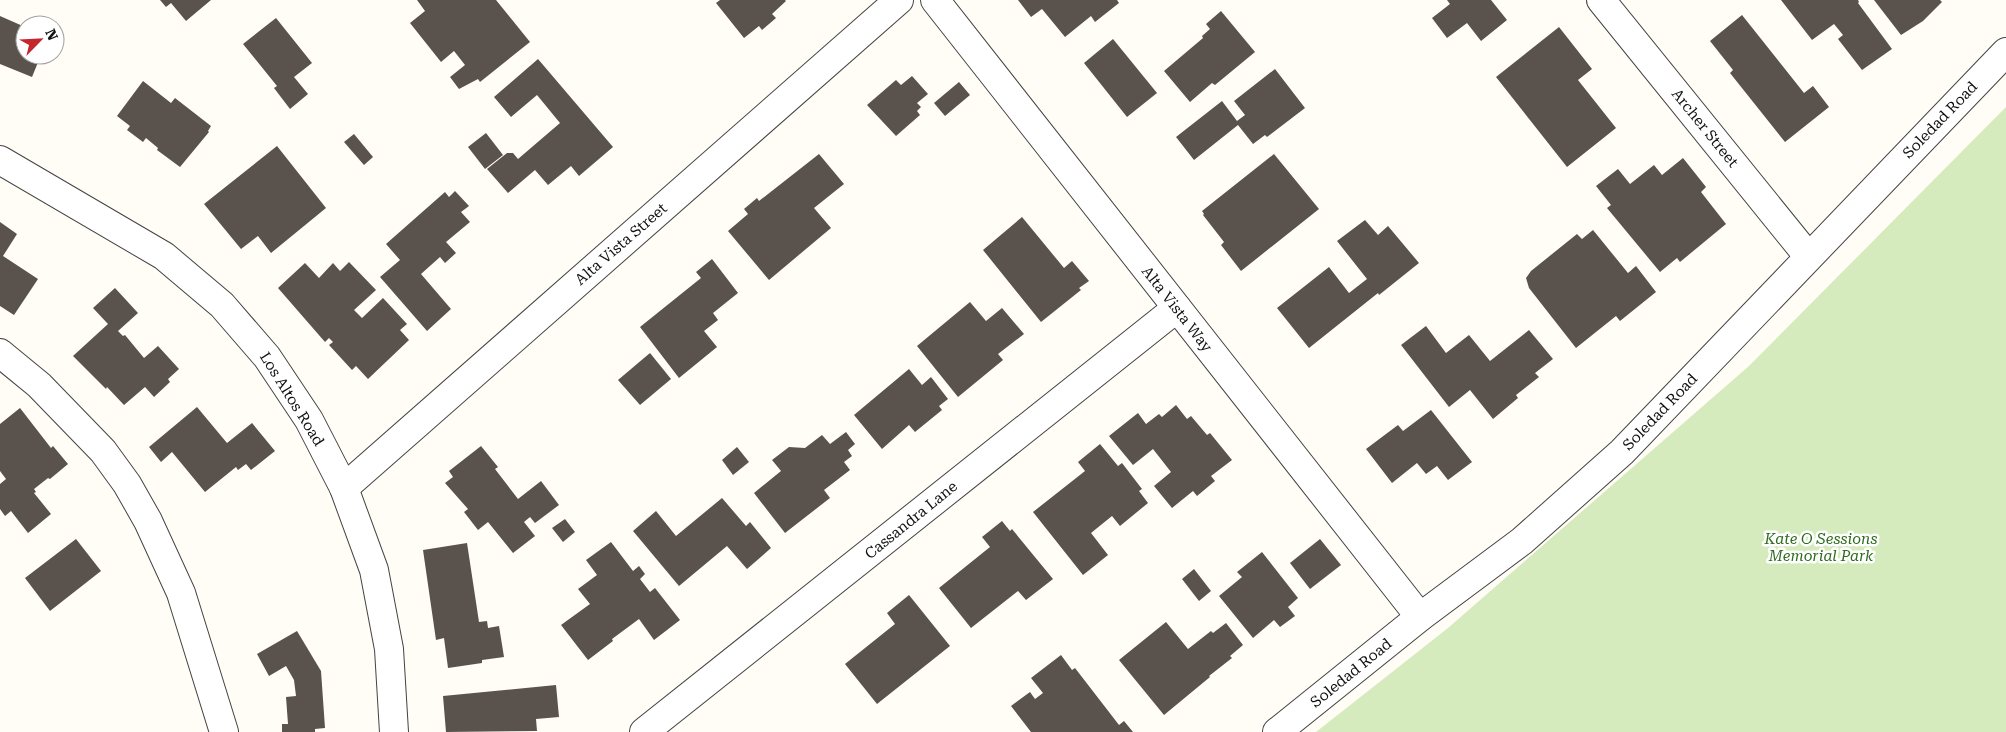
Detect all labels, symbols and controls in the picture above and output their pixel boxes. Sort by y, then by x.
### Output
north arrow [15,15,65,65]
text: N [42,27,61,43]
street label: Soledad Road [1899,78,1981,162]
street label: Archer Street [1668,85,1742,171]
street label: Alta Vista Street [571,199,671,289]
street label: Alta Vista Way [1138,263,1216,356]
street label: Los Altos Road [256,349,328,450]
street label: Soledad Road [1619,370,1701,454]
street label: Cassandra Lane [861,477,961,563]
park label: Kate O Sessions Memorial Park [1763,530,1878,565]
street label: Soledad Road [1307,634,1396,711]

